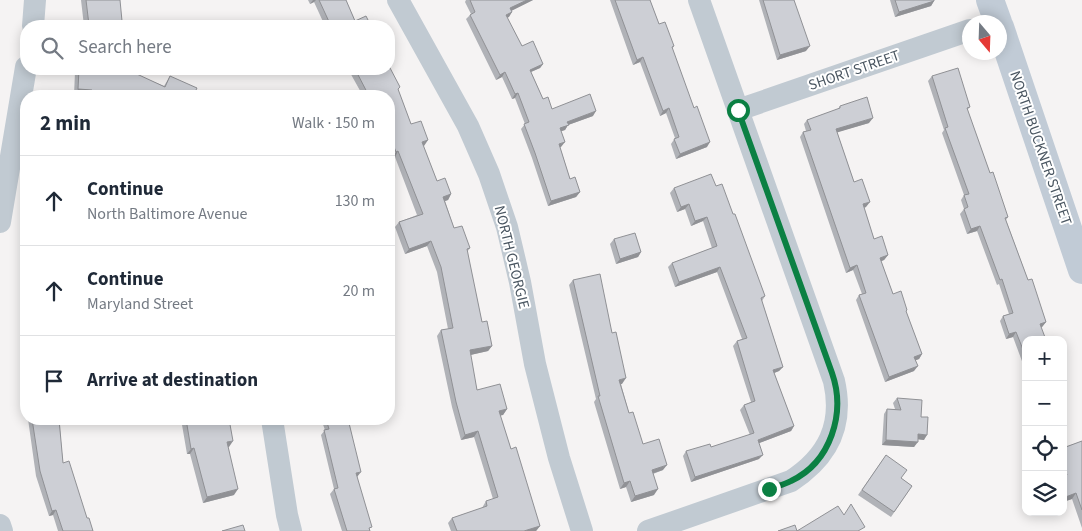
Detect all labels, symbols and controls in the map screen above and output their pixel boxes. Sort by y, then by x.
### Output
north arrow [962,15,1007,60]
search box [20,20,395,75]
icon: search [38,34,66,62]
text: Search here [78,34,172,61]
street label: SHORT STREET [806,45,903,96]
street label: NORTH BUCKNER STREET [1004,68,1077,228]
route start [727,99,750,122]
text: 2 min [40,108,91,138]
text: Walk · 150 m [292,112,375,134]
text: Continue [87,176,164,203]
icon: ahead [40,187,68,215]
text: 130 m [335,190,375,212]
text: North Baltimore Avenue [87,203,248,225]
street label: NORTH GEORGIE [489,203,534,311]
text: Continue [87,266,164,293]
icon: ahead [40,277,68,305]
text: 20 m [343,280,375,302]
text: Maryland Street [87,293,193,315]
map controls [1022,336,1067,516]
button: + [1022,336,1067,381]
icon: arrive [40,367,68,395]
text: Arrive at destination [87,367,258,394]
button: − [1022,381,1067,426]
button: locate [1022,426,1067,471]
button: layers [1022,471,1067,516]
route end [758,478,781,501]

